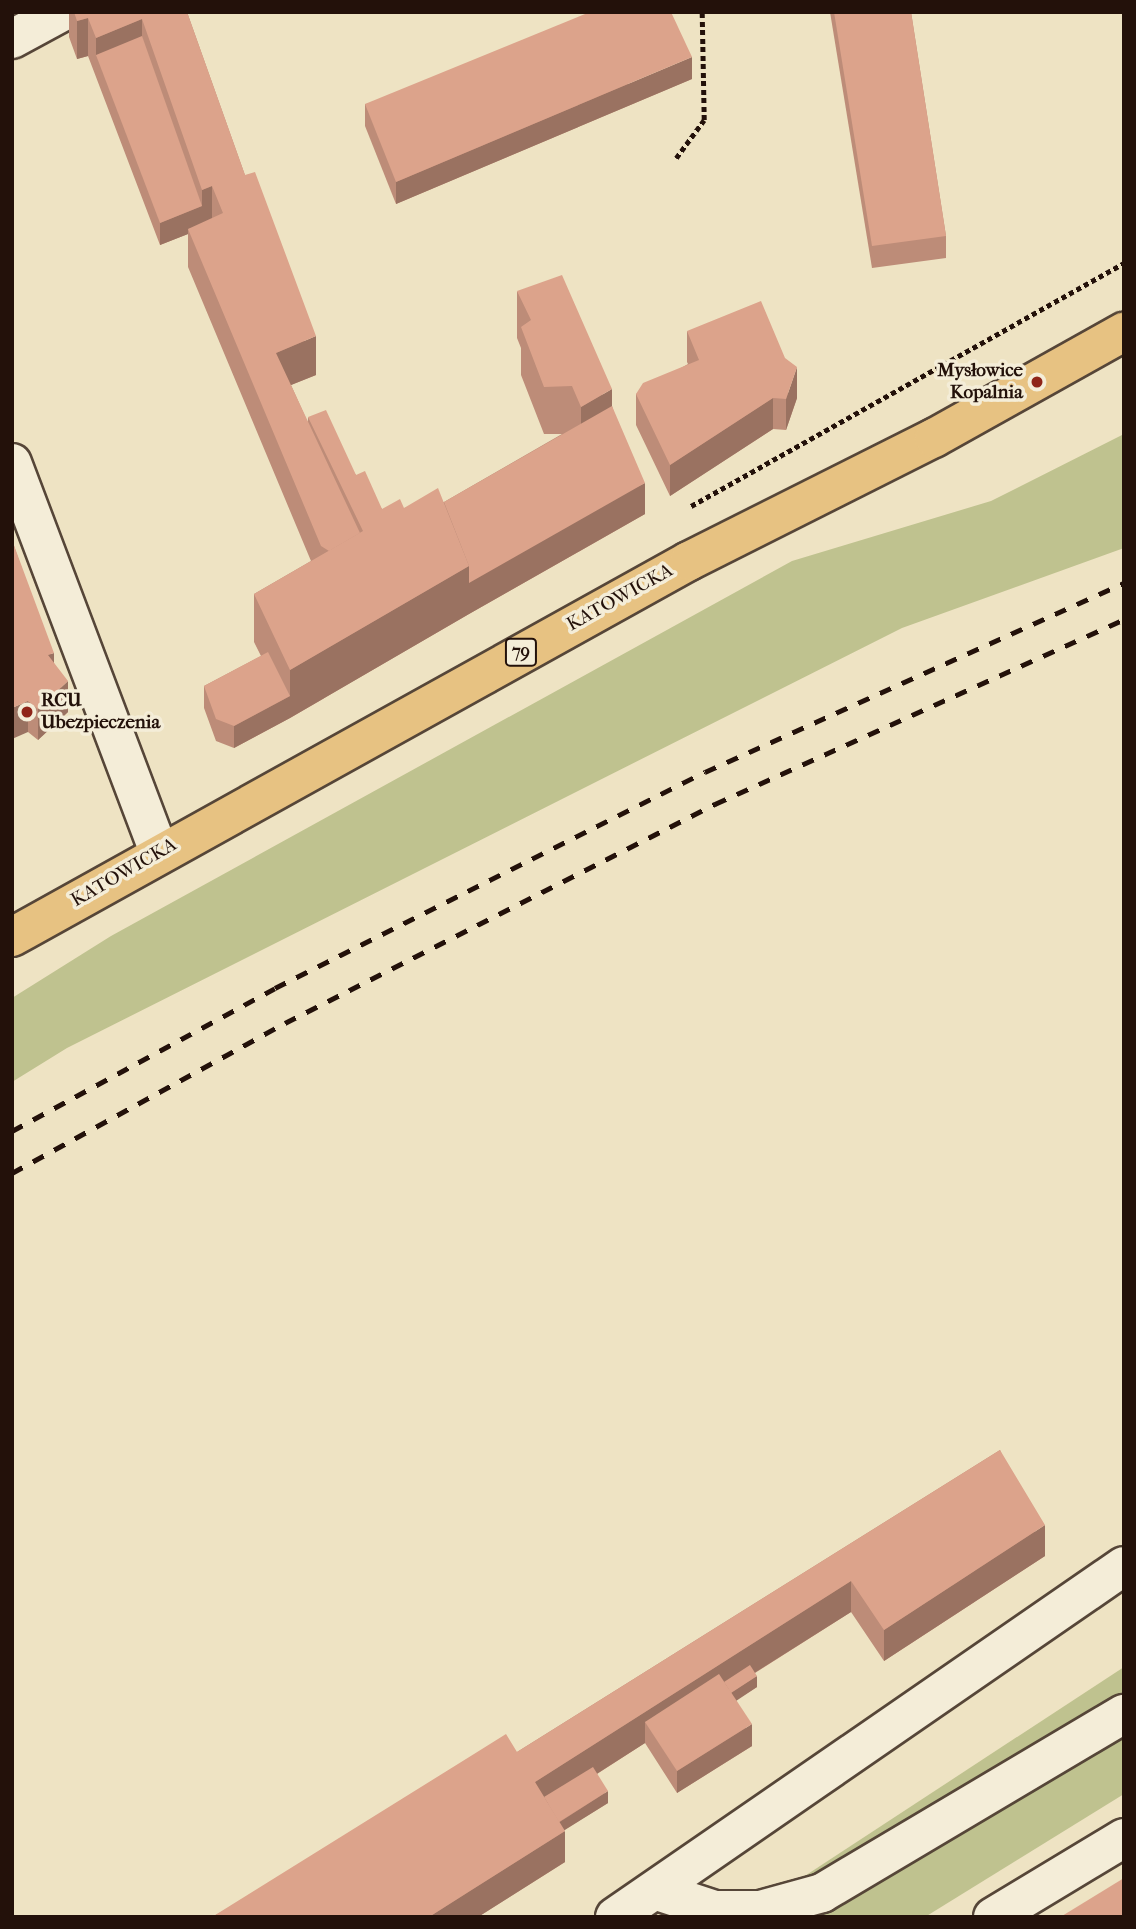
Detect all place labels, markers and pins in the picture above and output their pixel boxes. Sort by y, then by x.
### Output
place label: Mysłowice Kopalnia [937,360,1023,404]
marker: Mysłowice Kopalnia [1029,374,1045,390]
place label: RCU Ubezpieczenia [41,690,160,734]
marker: RCU Ubezpieczenia [19,704,35,720]

